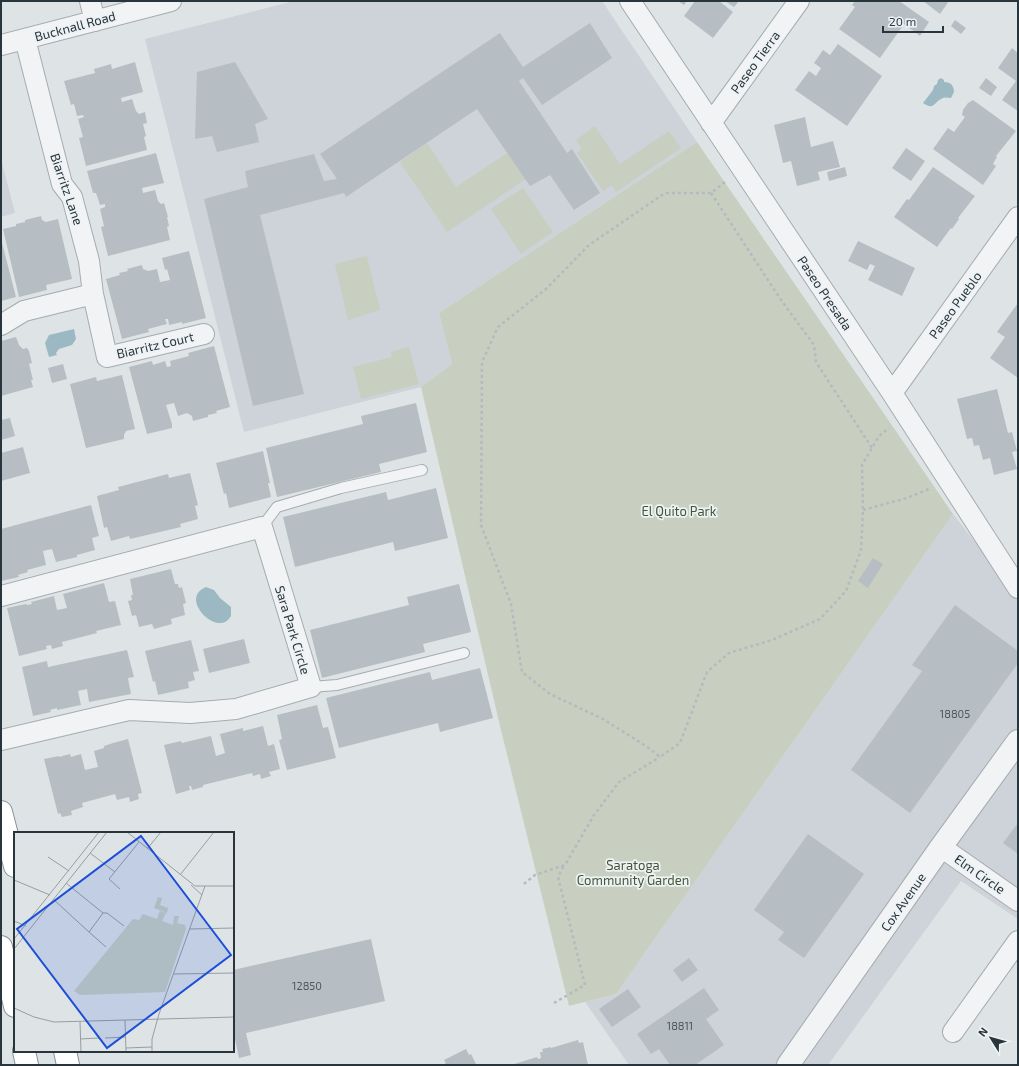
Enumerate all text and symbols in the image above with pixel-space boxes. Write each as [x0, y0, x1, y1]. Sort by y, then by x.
street label: Bucknall Road [33, 7, 117, 45]
scale bar [883, 8, 943, 34]
text: 20 m [889, 14, 916, 28]
street label: Paseo Tierra [727, 28, 783, 96]
street label: Biarritz Lane [47, 151, 87, 227]
street label: Paseo Presada [794, 253, 856, 333]
street label: Paseo Pueblo [925, 268, 985, 342]
street label: Biarritz Court [115, 328, 195, 362]
park label: El Quito Park [642, 503, 717, 519]
street label: Sara Park Circle [272, 584, 314, 676]
house number: 18805 [940, 707, 970, 720]
inset map [14, 832, 234, 1052]
street label: Elm Circle [952, 851, 1008, 897]
park label: Saratoga Community Garden [577, 857, 689, 888]
street label: Cox Avenue [877, 870, 929, 934]
house number: 12850 [292, 979, 322, 992]
north arrow [971, 1018, 1011, 1058]
house number: 18811 [667, 1019, 693, 1032]
text: N [975, 1025, 990, 1039]

